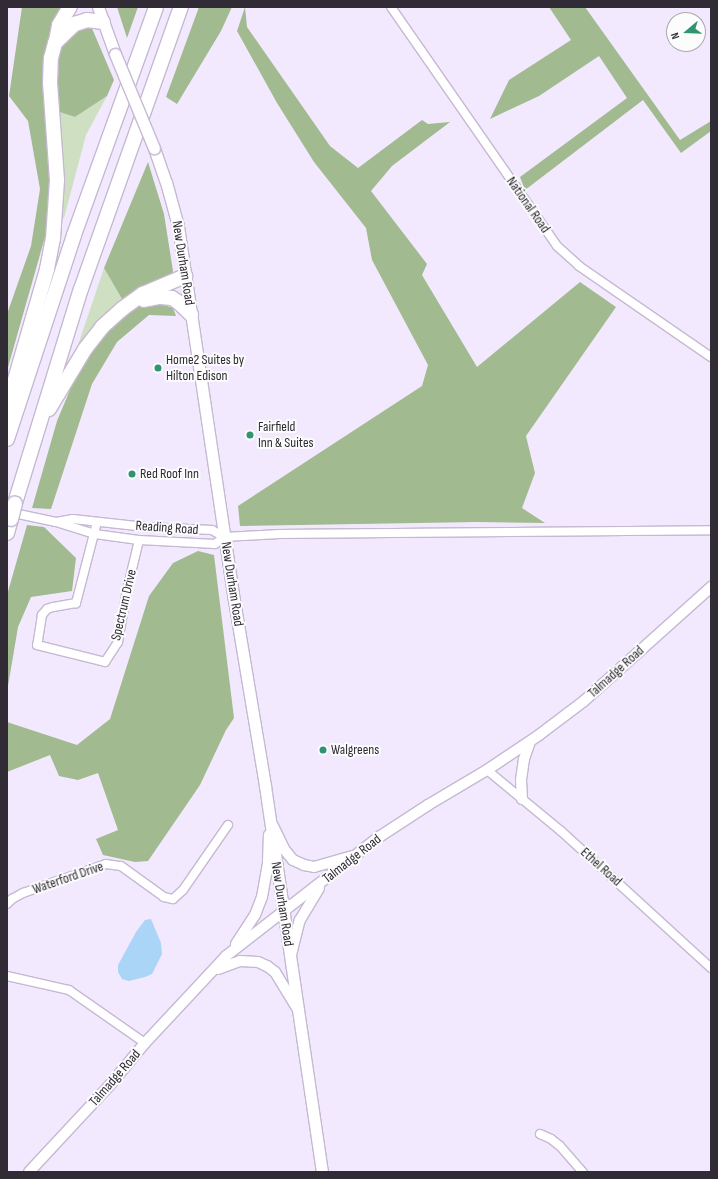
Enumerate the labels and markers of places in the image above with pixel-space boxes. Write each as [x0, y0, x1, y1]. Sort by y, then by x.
place label: Home2 Suites by Hilton Edison [166, 352, 244, 384]
marker: Home2 Suites by Hilton Edison [153, 363, 163, 373]
place label: Fairfield Inn & Suites [258, 419, 314, 452]
marker: Fairfield Inn & Suites [245, 430, 255, 440]
place label: Red Roof Inn [140, 466, 199, 482]
marker: Red Roof Inn [127, 469, 137, 479]
place label: Walgreens [331, 742, 379, 758]
marker: Walgreens [318, 745, 328, 755]

